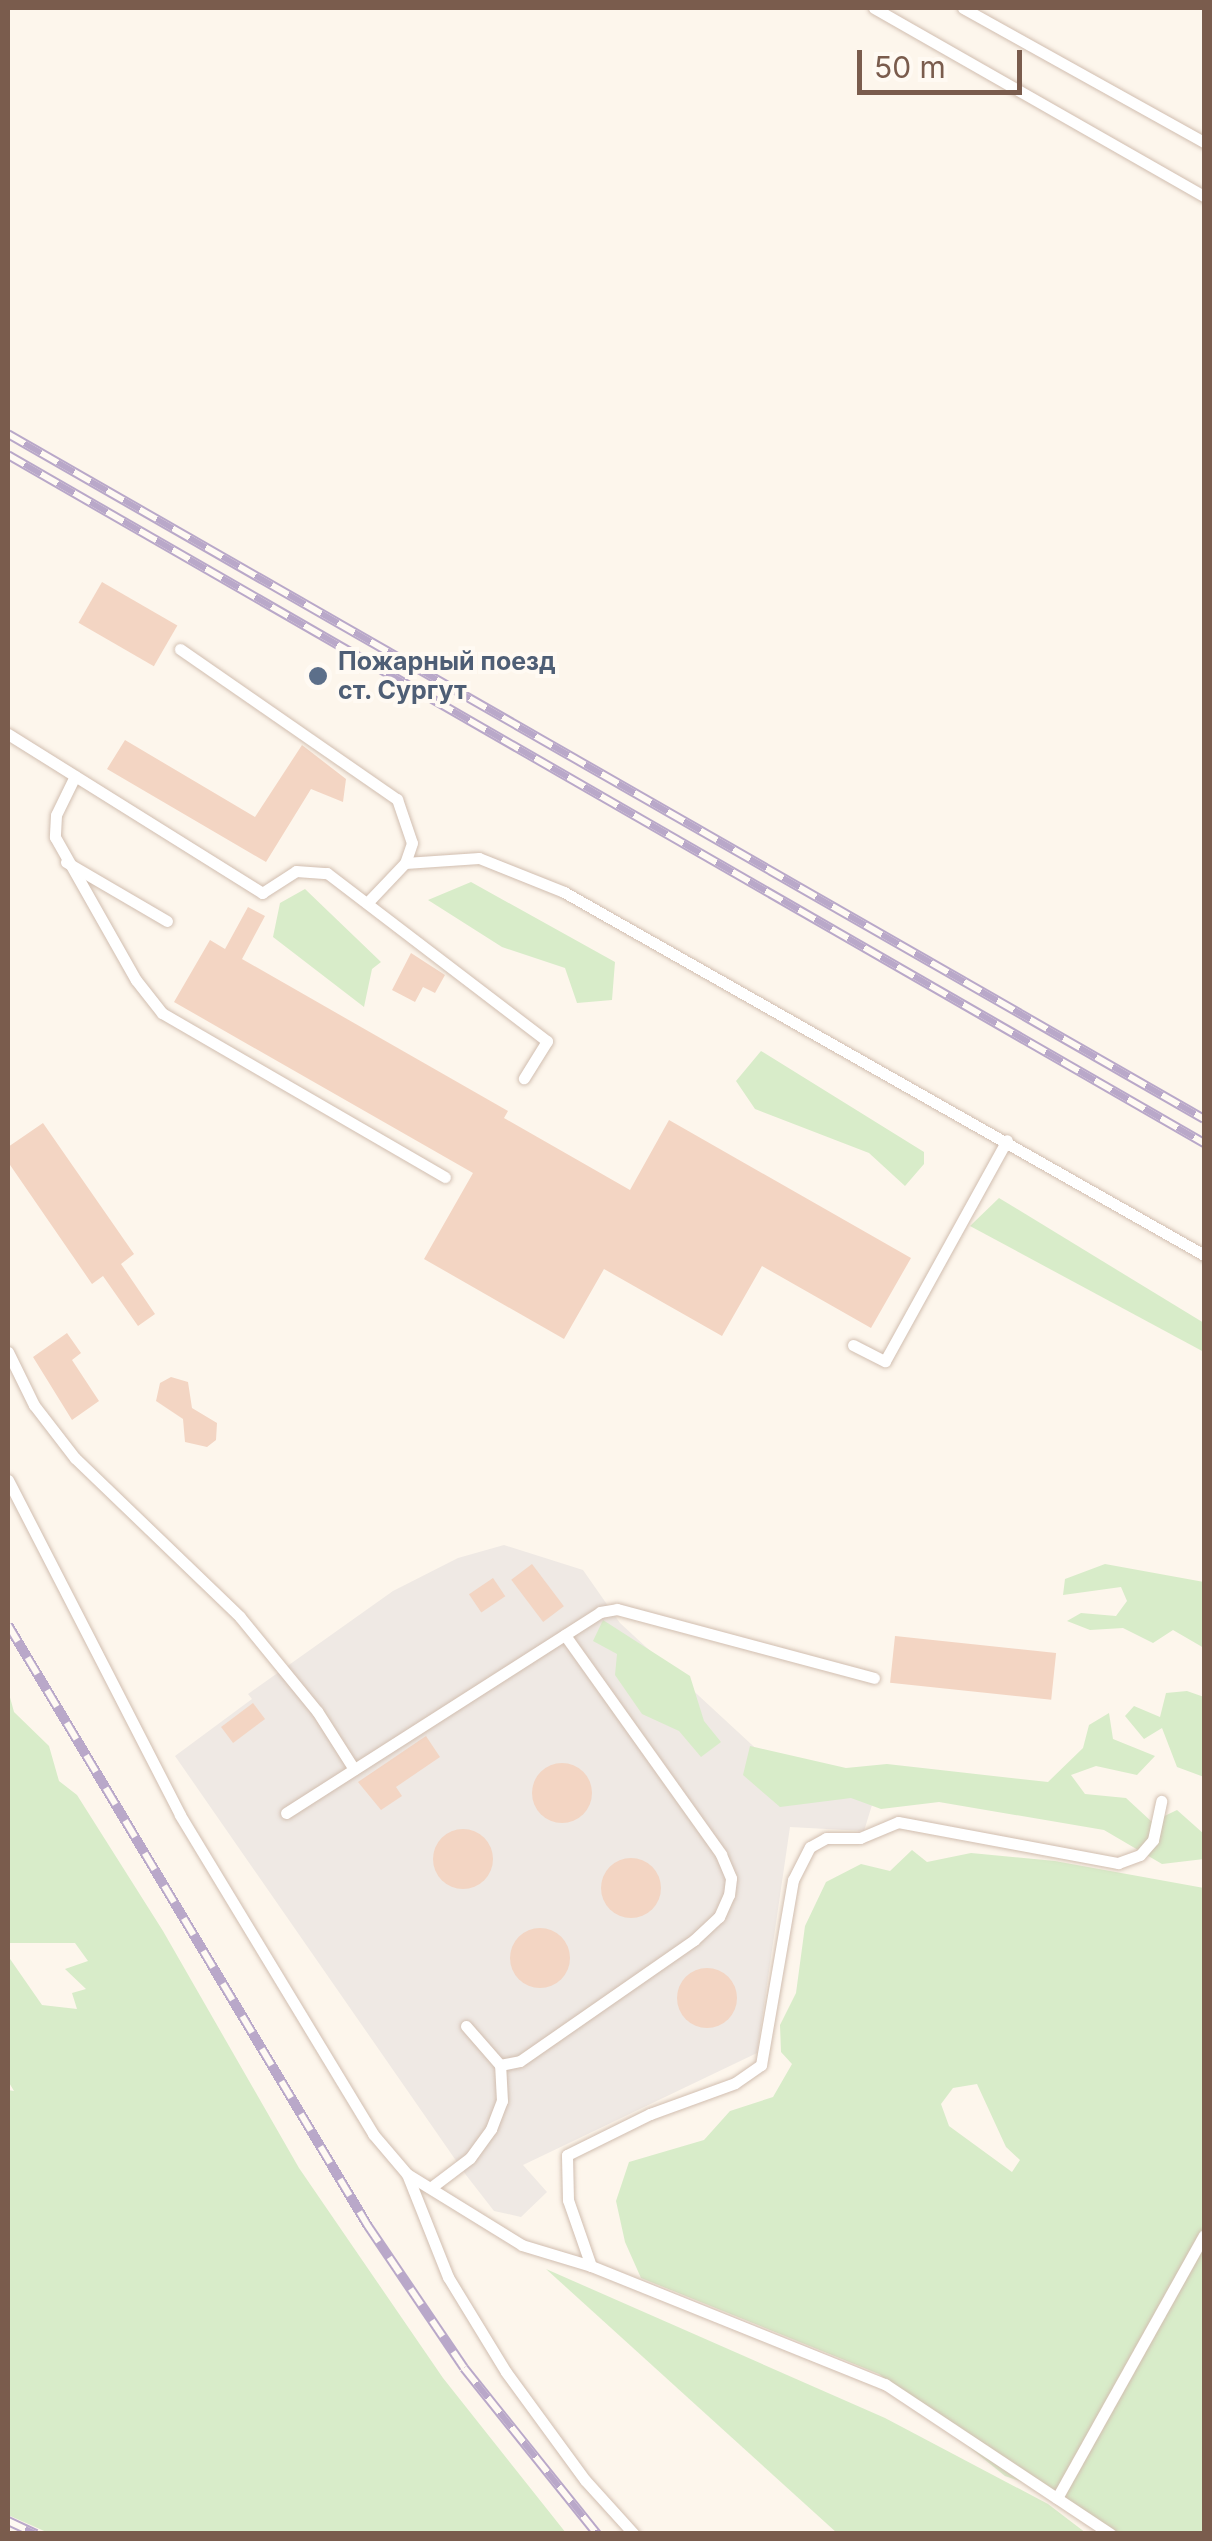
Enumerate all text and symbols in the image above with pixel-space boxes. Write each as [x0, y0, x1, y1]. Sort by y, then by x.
scale bar [862, 30, 1027, 92]
text: 50 m [874, 49, 946, 85]
place label: Пожарный поезд ст. Сургут [338, 647, 556, 706]
marker: Пожарный поезд ст. Сургут [307, 665, 329, 687]

